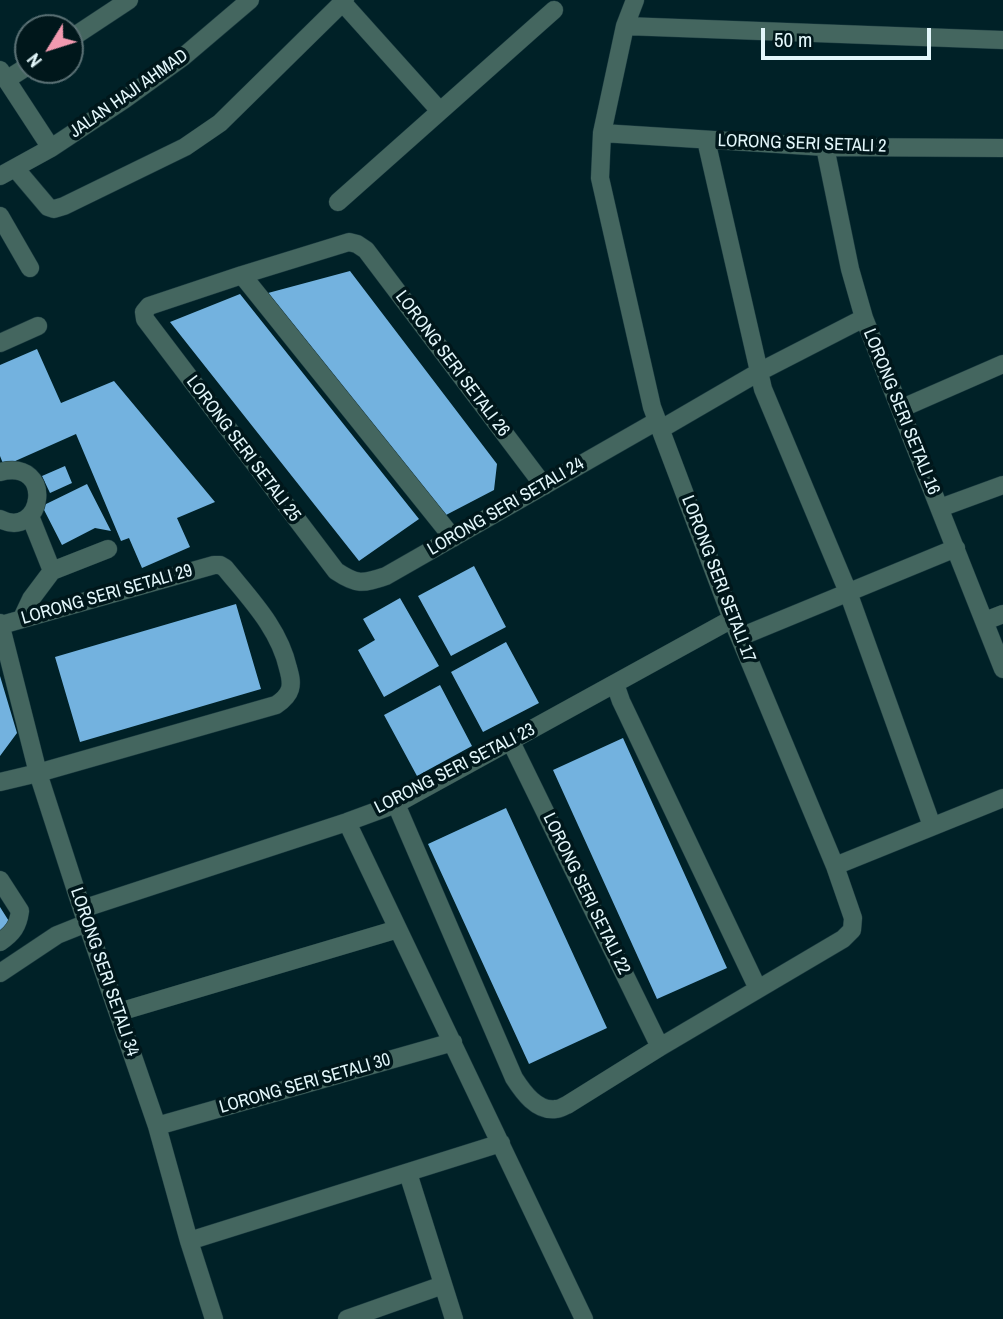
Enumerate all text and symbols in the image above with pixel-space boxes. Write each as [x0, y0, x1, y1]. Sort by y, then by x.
north arrow [14, 14, 84, 84]
scale bar [765, 14, 935, 58]
text: 50 m [774, 25, 812, 54]
street label: JALAN HAJI AHMAD [66, 45, 192, 143]
text: N [20, 48, 48, 73]
street label: LORONG SERI SETALI 2 [717, 130, 887, 158]
street label: LORONG SERI SETALI 26 [390, 287, 514, 441]
street label: LORONG SERI SETALI 16 [858, 326, 944, 498]
street label: LORONG SERI SETALI 25 [181, 372, 305, 526]
street label: LORONG SERI SETALI 24 [424, 453, 588, 561]
street label: LORONG SERI SETALI 17 [676, 493, 760, 665]
street label: LORONG SERI SETALI 29 [19, 560, 195, 630]
street label: LORONG SERI SETALI 23 [371, 719, 539, 819]
street label: LORONG SERI SETALI 22 [538, 810, 634, 978]
street label: LORONG SERI SETALI 34 [65, 885, 143, 1059]
street label: LORONG SERI SETALI 30 [217, 1049, 393, 1119]

